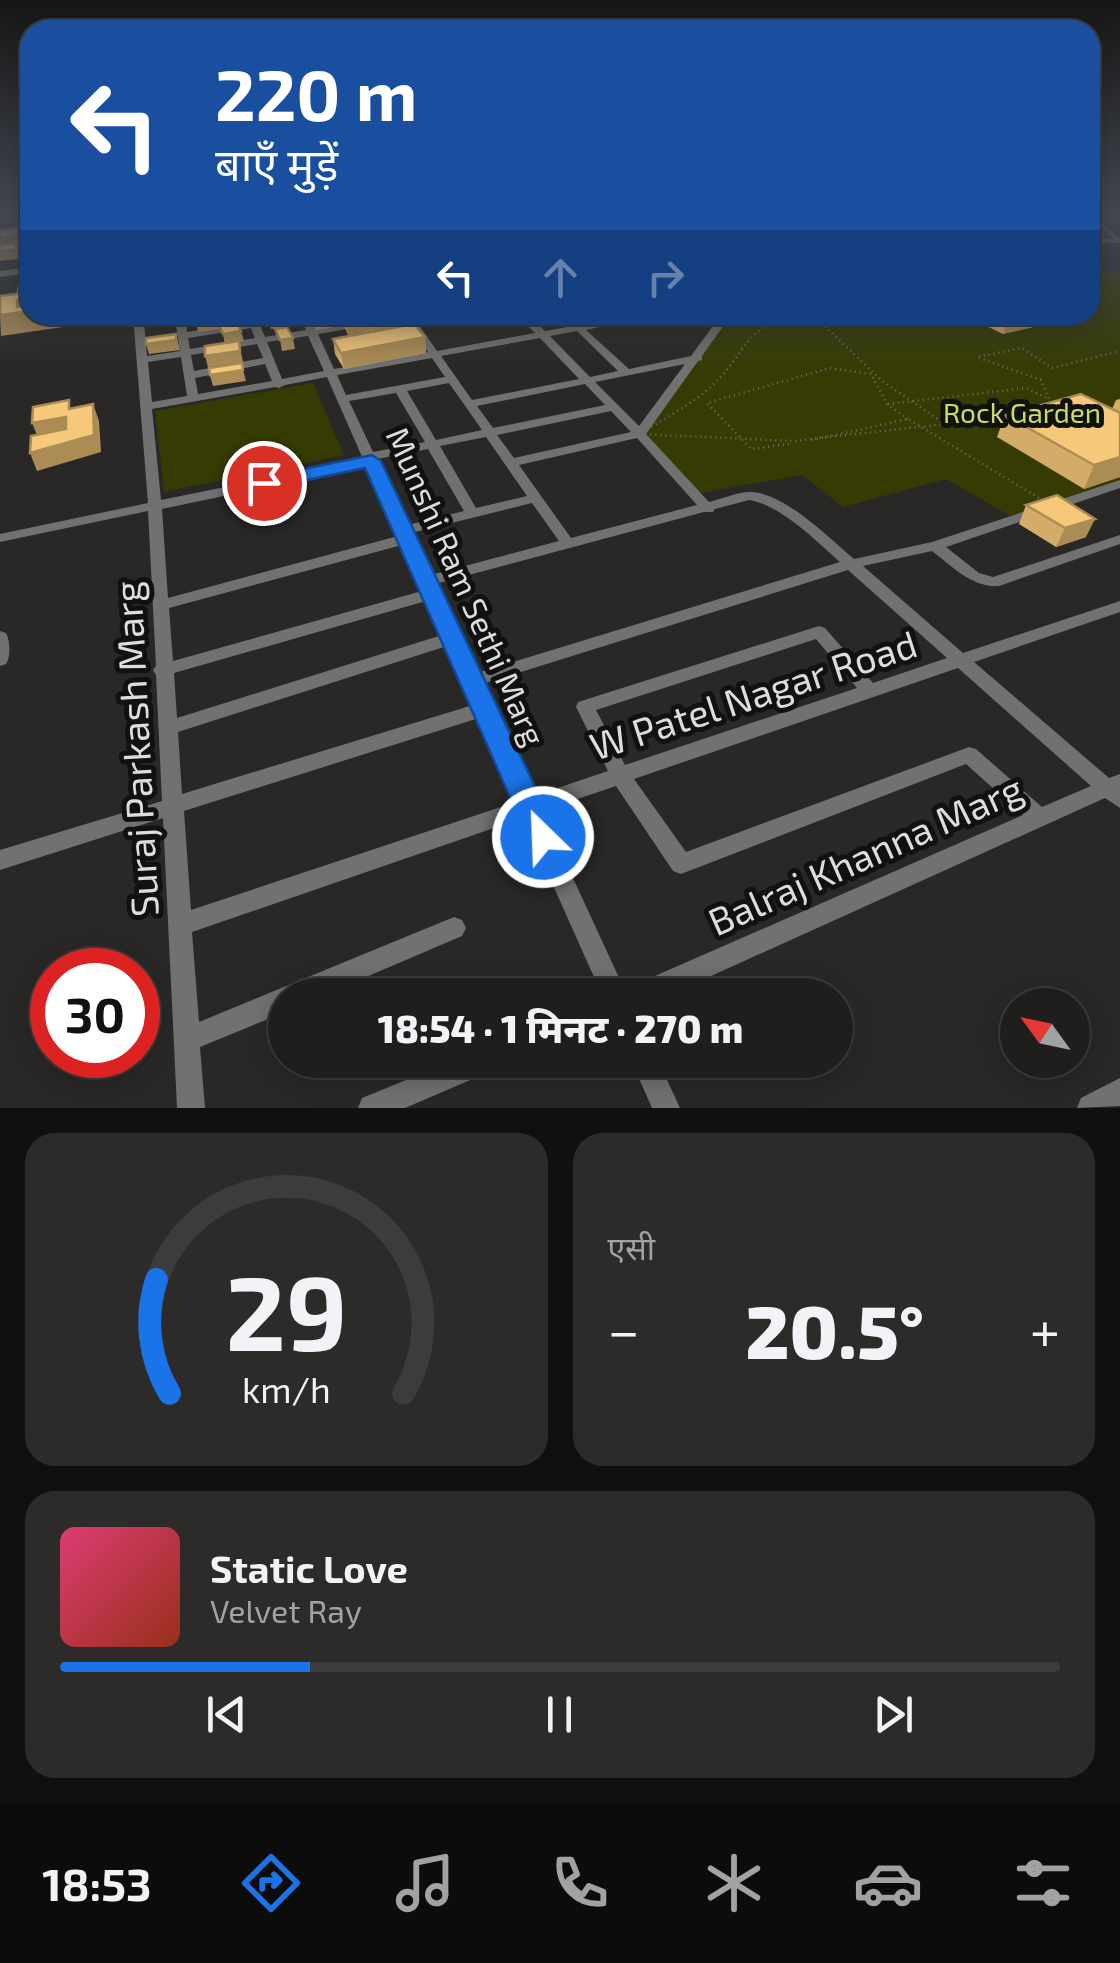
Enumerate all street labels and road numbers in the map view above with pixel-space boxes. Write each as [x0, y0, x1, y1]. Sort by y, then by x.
street label: Munshi Ram Sethi Marg [380, 421, 554, 751]
street label: Suraj Parkash Marg [103, 580, 167, 918]
street label: W Patel Nagar Road [584, 619, 922, 769]
street label: Balraj Khanna Marg [701, 764, 1029, 944]

